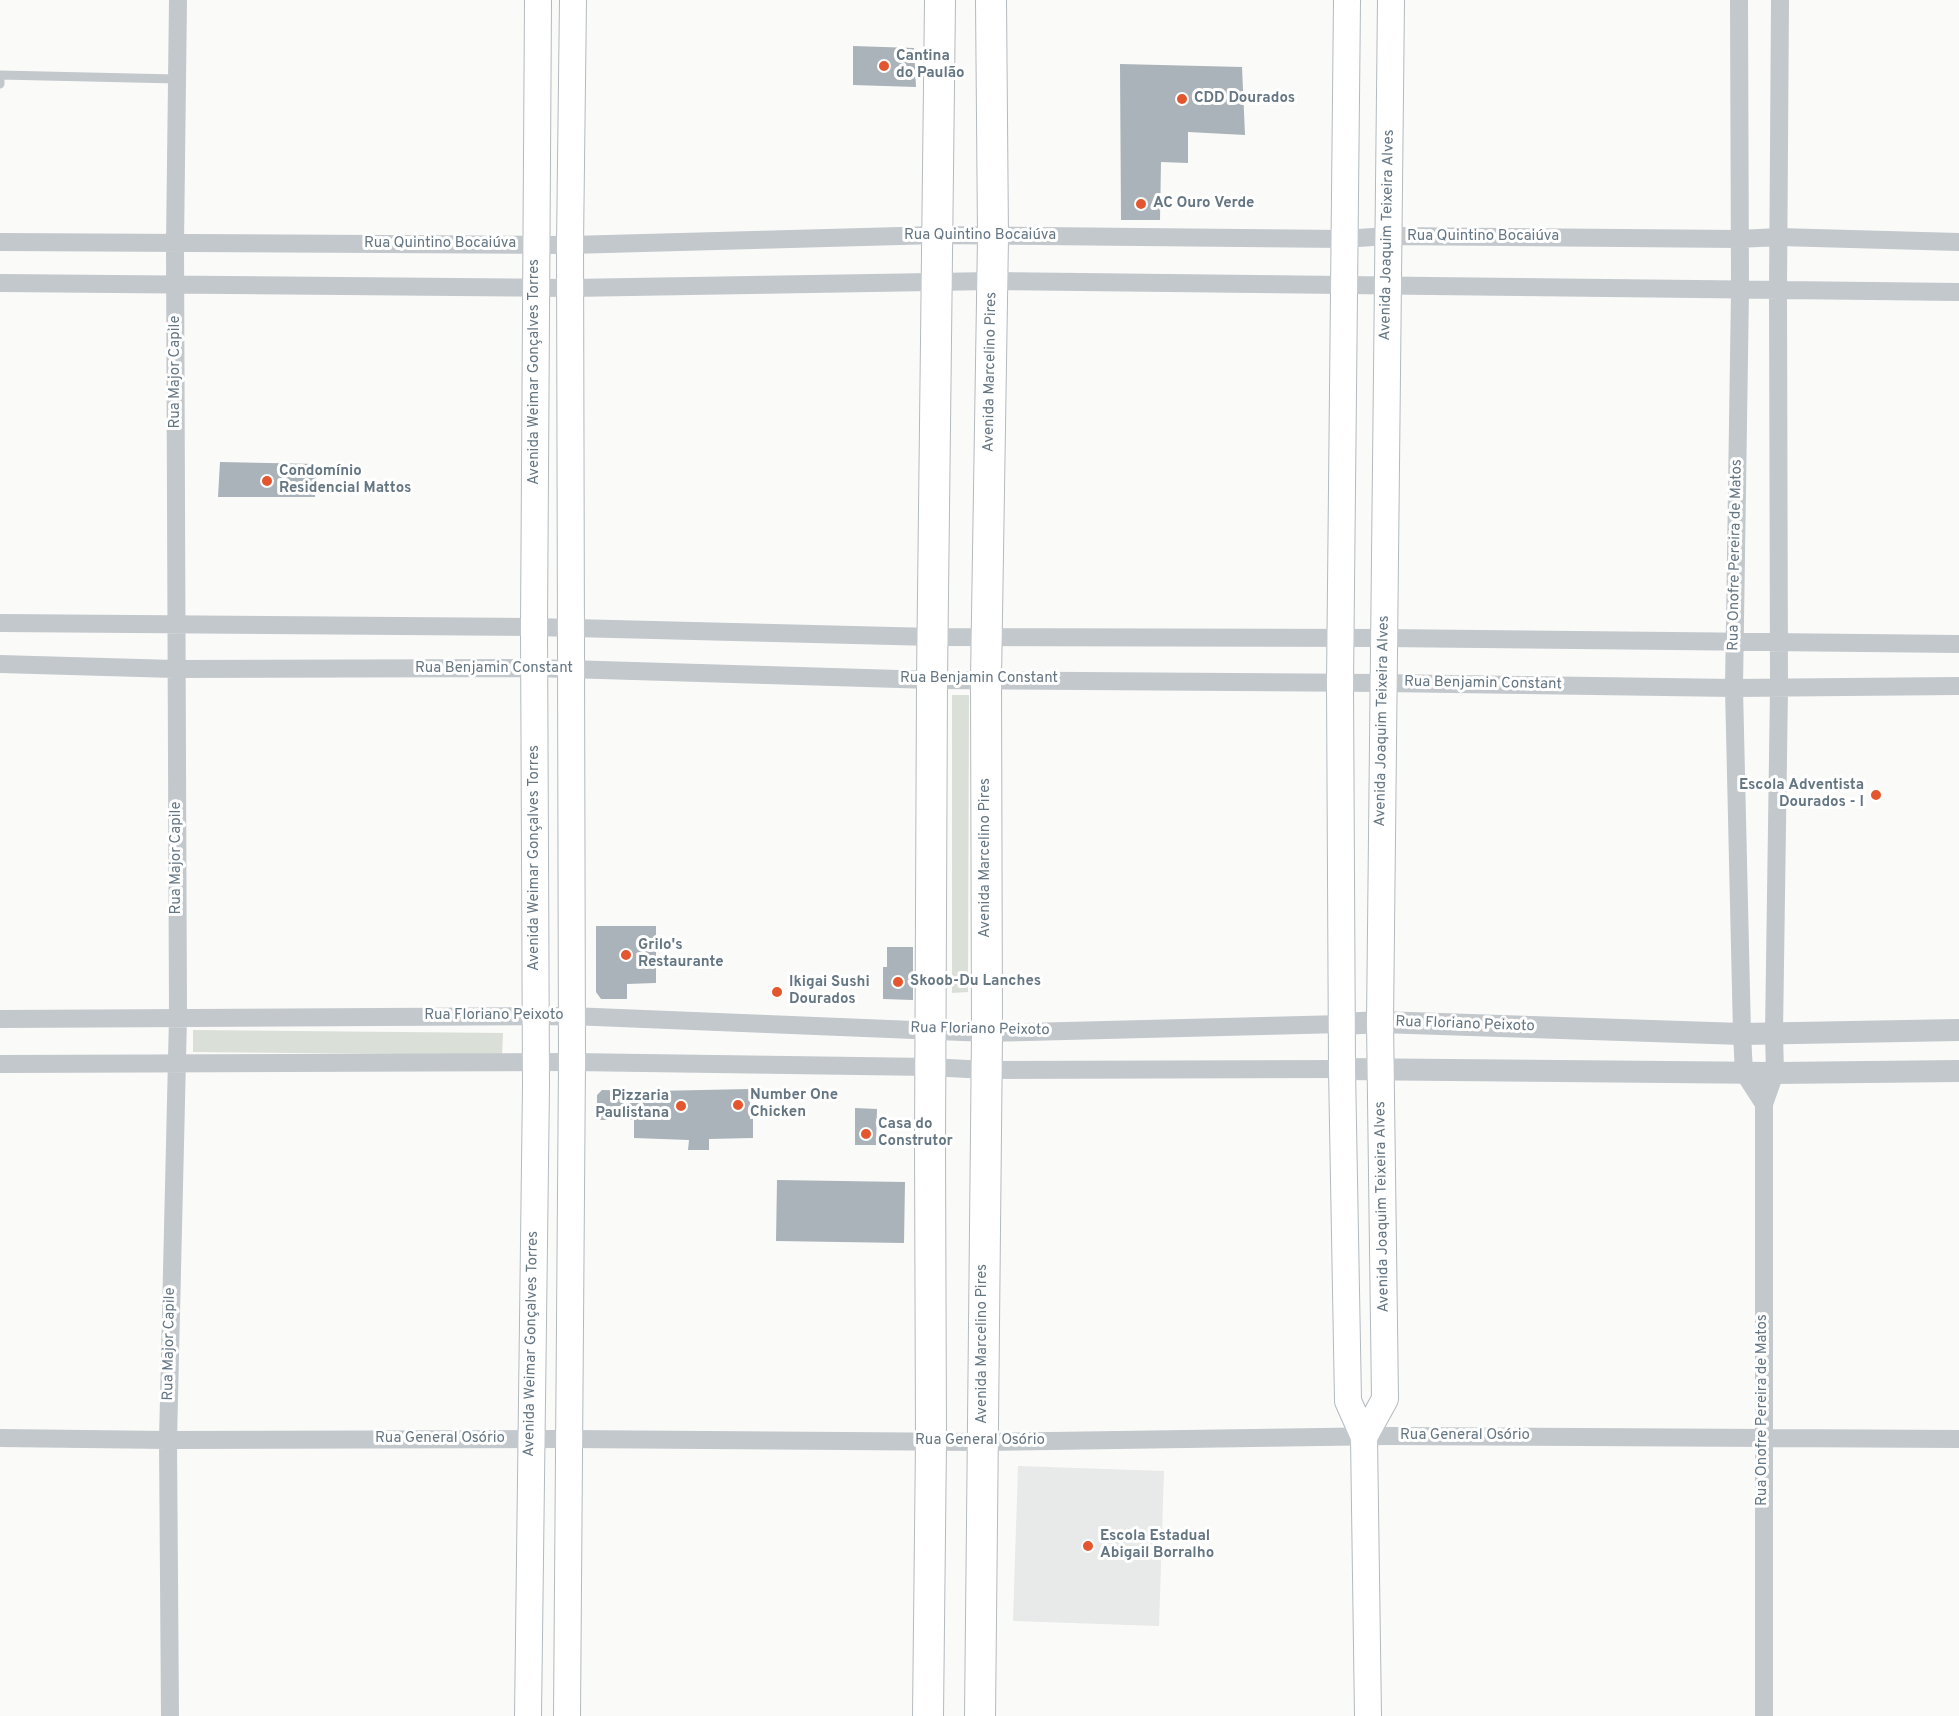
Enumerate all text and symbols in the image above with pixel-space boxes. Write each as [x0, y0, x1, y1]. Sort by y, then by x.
place label: Cantina do Paulão [896, 48, 965, 83]
marker: Cantina do Paulão [877, 59, 891, 73]
place label: CDD Dourados [1194, 90, 1295, 108]
marker: CDD Dourados [1175, 92, 1189, 106]
street label: Avenida Joaquim Teixeira Alves [1377, 129, 1399, 341]
place label: AC Ouro Verde [1153, 195, 1254, 213]
marker: AC Ouro Verde [1134, 197, 1148, 211]
street label: Rua Quintino Bocaiúva [904, 227, 1056, 245]
street label: Rua Quintino Bocaiúva [1407, 228, 1559, 246]
street label: Rua Quintino Bocaiúva [364, 235, 516, 253]
street label: Avenida Weimar Gonçalves Torres [526, 259, 544, 485]
street label: Avenida Marcelino Pires [981, 292, 1001, 452]
street label: Rua Major Capile [167, 315, 185, 429]
street label: Rua Onofre Pereira de Matos [1725, 459, 1747, 651]
place label: Condomínio Residencial Mattos [279, 463, 411, 498]
marker: Condomínio Residencial Mattos [260, 474, 274, 488]
street label: Avenida Joaquim Teixeira Alves [1372, 615, 1394, 827]
street label: Rua Benjamin Constant [415, 660, 573, 678]
street label: Rua Benjamin Constant [900, 670, 1058, 688]
street label: Rua Benjamin Constant [1404, 674, 1562, 694]
street label: Avenida Weimar Gonçalves Torres [526, 745, 544, 971]
place label: Escola Adventista Dourados - I [1739, 777, 1864, 812]
street label: Avenida Marcelino Pires [977, 778, 995, 938]
marker: Escola Adventista Dourados - I [1869, 788, 1883, 802]
street label: Rua Major Capile [168, 801, 186, 915]
place label: Grilo's Restaurante [638, 937, 724, 972]
marker: Grilo's Restaurante [619, 948, 633, 962]
place label: Skoob-Du Lanches [910, 973, 1041, 991]
place label: Ikigai Sushi Dourados [789, 974, 870, 1009]
marker: Skoob-Du Lanches [891, 975, 905, 989]
marker: Ikigai Sushi Dourados [770, 985, 784, 999]
street label: Rua Floriano Peixoto [424, 1007, 564, 1025]
street label: Rua Floriano Peixoto [1395, 1014, 1535, 1036]
street label: Rua Floriano Peixoto [910, 1020, 1050, 1040]
place label: Number One Chicken [750, 1087, 838, 1122]
place label: Pizzaria Paulistana [595, 1088, 669, 1123]
marker: Number One Chicken [731, 1098, 745, 1112]
marker: Pizzaria Paulistana [674, 1099, 688, 1113]
street label: Avenida Joaquim Teixeira Alves [1372, 1101, 1394, 1313]
place label: Casa do Construtor [878, 1116, 953, 1151]
marker: Casa do Construtor [859, 1127, 873, 1141]
street label: Avenida Weimar Gonçalves Torres [521, 1231, 543, 1457]
street label: Avenida Marcelino Pires [974, 1264, 992, 1424]
street label: Rua Major Capile [160, 1287, 180, 1401]
street label: Rua Onofre Pereira de Matos [1754, 1314, 1772, 1506]
street label: Rua General Osório [1400, 1427, 1530, 1445]
street label: Rua General Osório [375, 1430, 505, 1448]
street label: Rua General Osório [915, 1432, 1045, 1450]
place label: Escola Estadual Abigail Borralho [1100, 1528, 1214, 1563]
marker: Escola Estadual Abigail Borralho [1081, 1539, 1095, 1553]

